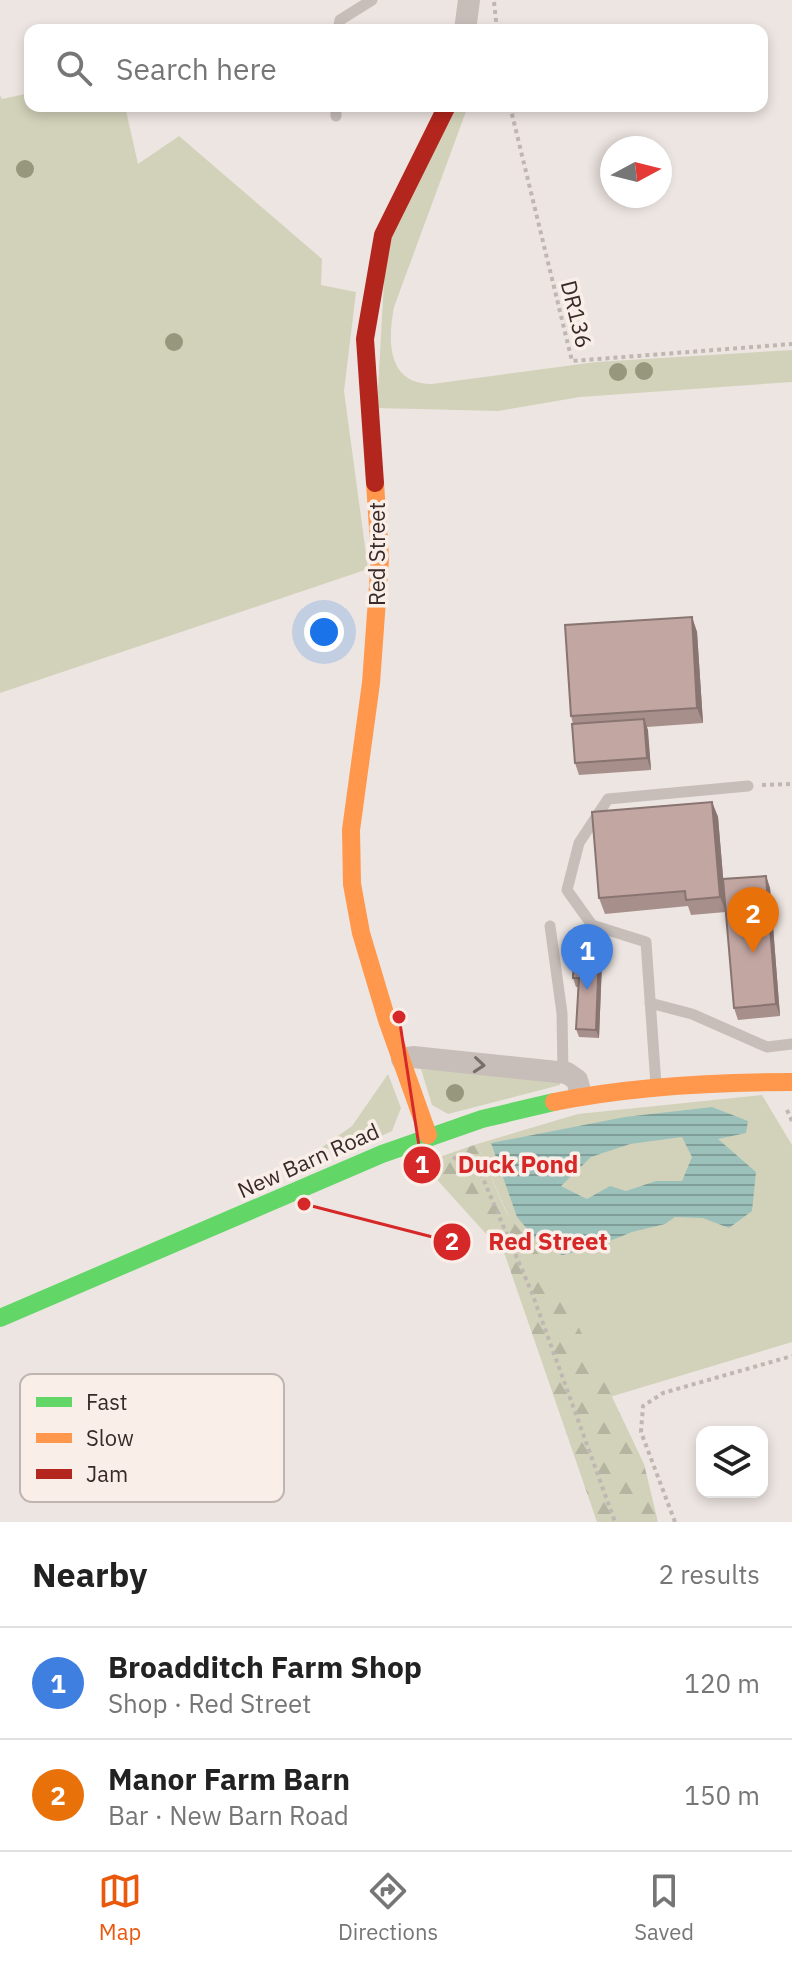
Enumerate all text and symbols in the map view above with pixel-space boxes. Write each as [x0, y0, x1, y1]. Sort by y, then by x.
search box [24, 24, 768, 112]
icon: search [52, 46, 96, 90]
text: Search here [116, 49, 277, 88]
north arrow [600, 136, 672, 208]
street label: DR136 [555, 277, 599, 351]
street label: Red Street [362, 502, 391, 606]
your location [304, 612, 344, 652]
pin: 2 [727, 887, 779, 953]
pin: 1 [561, 924, 613, 990]
one-way arrow [473, 1056, 486, 1073]
street label: New Barn Road [233, 1116, 383, 1204]
callout: Duck Pond [402, 1141, 595, 1189]
text: 1 [415, 1148, 429, 1180]
text: Duck Pond [458, 1148, 578, 1180]
callout: Red Street [432, 1218, 624, 1266]
text: 2 [445, 1225, 459, 1257]
text: Red Street [488, 1225, 608, 1257]
legend [20, 1374, 284, 1502]
text: Fast [86, 1387, 127, 1416]
text: Slow [86, 1423, 134, 1452]
map controls [696, 1426, 768, 1498]
button: layers [696, 1426, 768, 1498]
text: Jam [86, 1459, 128, 1488]
text: Nearby [32, 1552, 147, 1596]
text: 2 results [658, 1557, 760, 1591]
text: Broadditch Farm Shop [108, 1647, 422, 1686]
text: 1 [50, 1666, 66, 1700]
text: 120 m [684, 1666, 760, 1700]
text: Shop · Red Street [108, 1686, 311, 1720]
text: Manor Farm Barn [108, 1759, 350, 1798]
text: 2 [50, 1778, 66, 1812]
text: 150 m [684, 1778, 760, 1812]
text: Bar · New Barn Road [108, 1798, 349, 1832]
tab: Map [98, 1869, 142, 1946]
tab: Directions [338, 1869, 438, 1946]
tab: Saved [634, 1869, 694, 1946]

